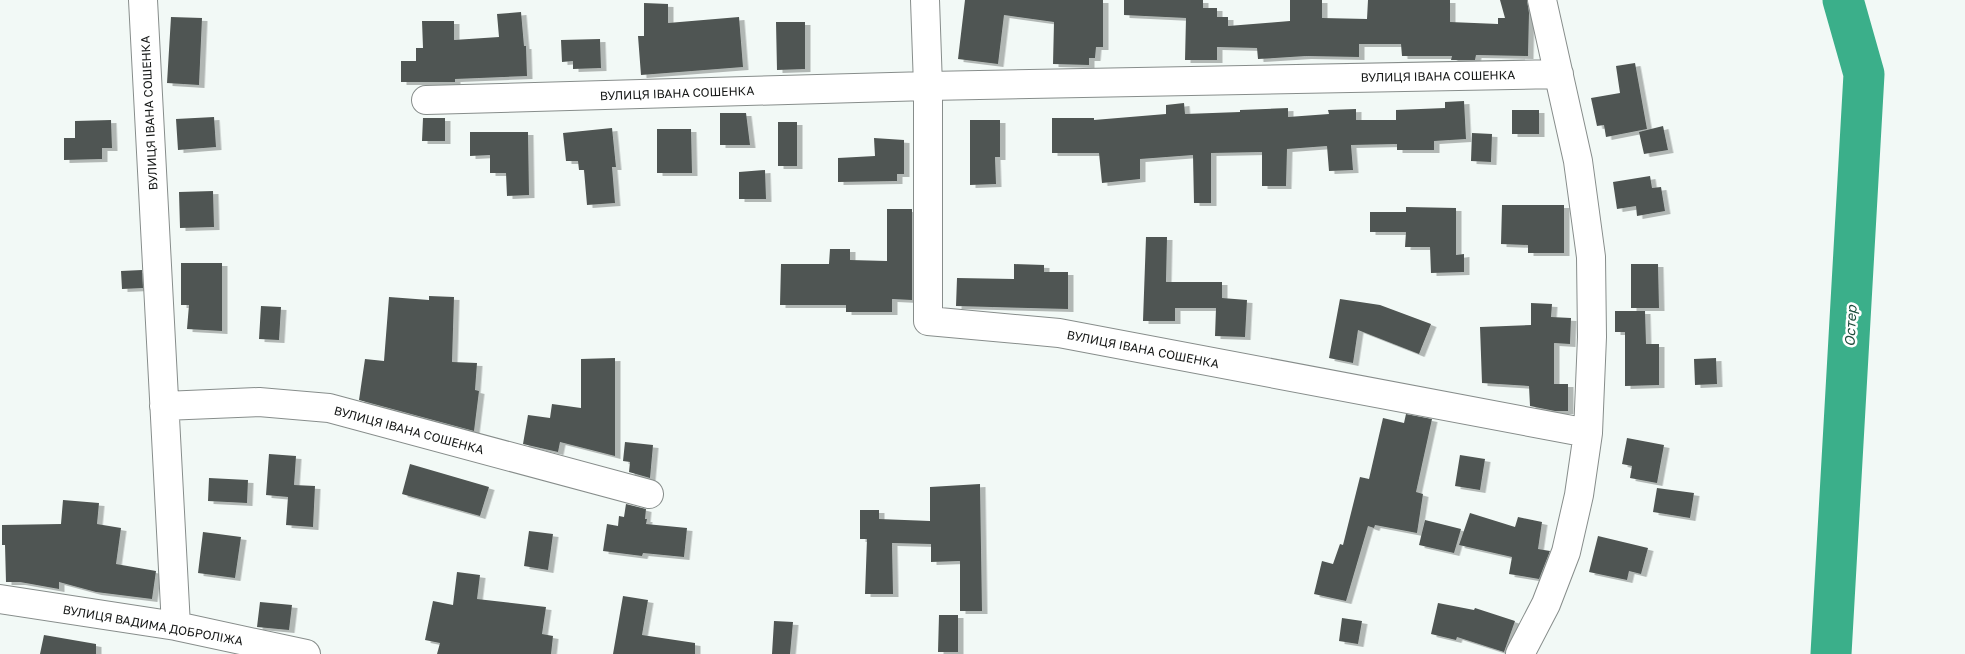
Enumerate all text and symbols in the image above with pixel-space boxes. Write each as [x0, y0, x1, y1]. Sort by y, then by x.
street label: ВУЛИЦЯ ІВАНА СОШЕНКА [137, 35, 161, 191]
street label: ВУЛИЦЯ ІВАНА СОШЕНКА [1361, 67, 1515, 85]
street label: ВУЛИЦЯ ІВАНА СОШЕНКА [599, 83, 755, 103]
water label: Остер [1840, 303, 1860, 347]
street label: ВУЛИЦЯ ІВАНА СОШЕНКА [1066, 327, 1220, 371]
street label: ВУЛИЦЯ ІВАНА СОШЕНКА [332, 403, 486, 457]
street label: ВУЛИЦЯ ВАДИМА ДОБРОЛІЖА [62, 602, 244, 648]

